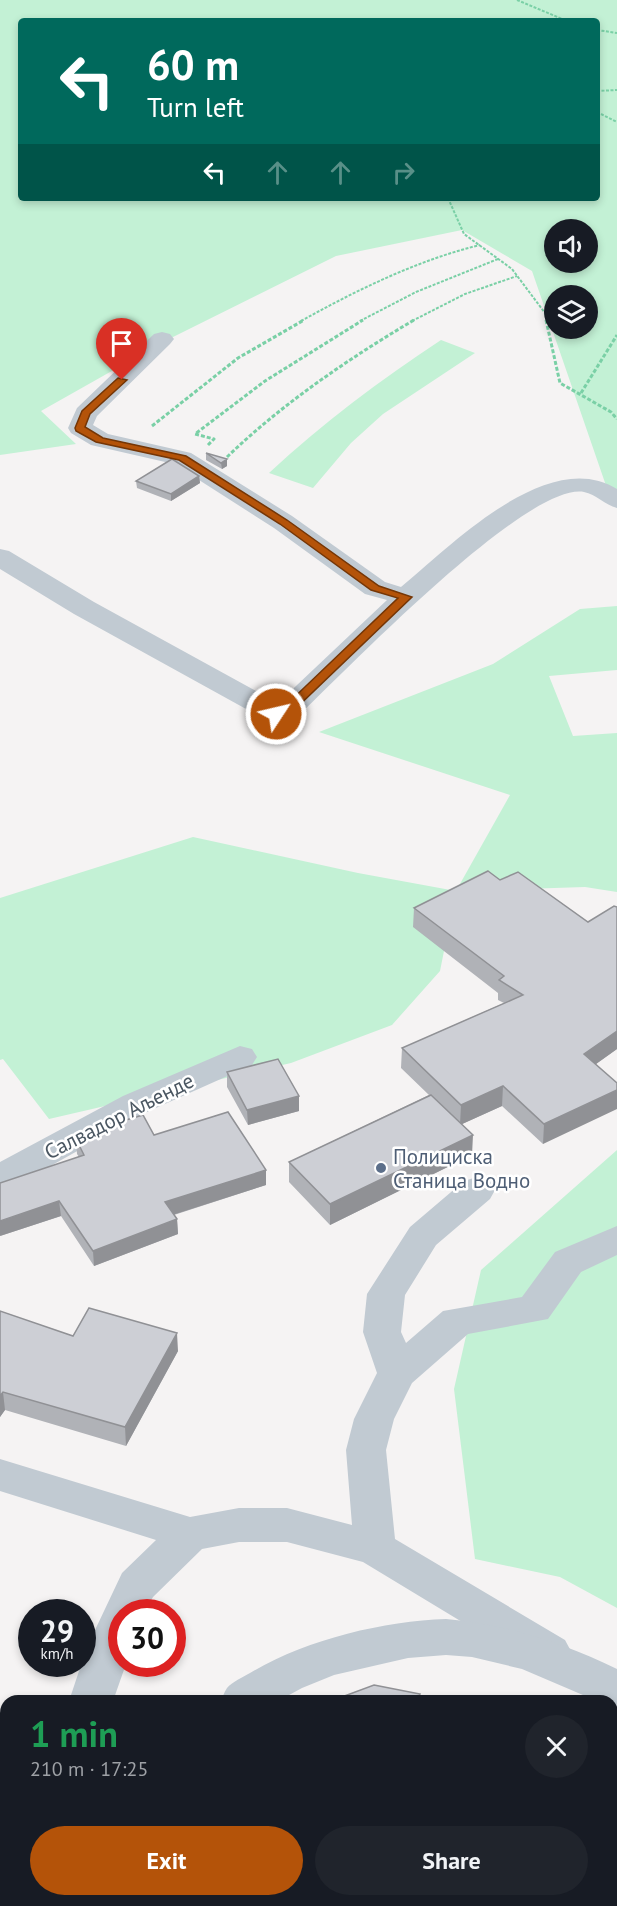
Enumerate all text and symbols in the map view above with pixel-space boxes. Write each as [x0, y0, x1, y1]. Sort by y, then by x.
text: 60 m [147, 37, 239, 92]
icon: left [48, 42, 126, 120]
text: Turn left [147, 90, 244, 124]
icon: left [198, 156, 231, 189]
icon: ahead [261, 156, 294, 189]
icon: ahead [324, 156, 357, 189]
icon: right [387, 156, 420, 189]
map controls [544, 219, 598, 339]
button: sound [544, 219, 598, 273]
button: layers [544, 285, 598, 339]
pin [96, 318, 147, 380]
icon: arrive [105, 327, 138, 360]
position arrow [244, 682, 308, 746]
street label: Салвадор Аљенде [40, 1067, 198, 1165]
place label: Полициска Станица Водно [393, 1143, 530, 1194]
marker: Полициска Станица Водно [374, 1161, 388, 1175]
speed limit sign: 30 [108, 1599, 186, 1677]
text: 29 [40, 1611, 74, 1650]
text: km/h [41, 1644, 73, 1663]
text: 1 min [30, 1710, 118, 1757]
button: close [525, 1715, 588, 1778]
text: 210 m · 17:25 [30, 1756, 148, 1782]
button: Exit [30, 1826, 303, 1895]
button: Share [315, 1826, 588, 1895]

